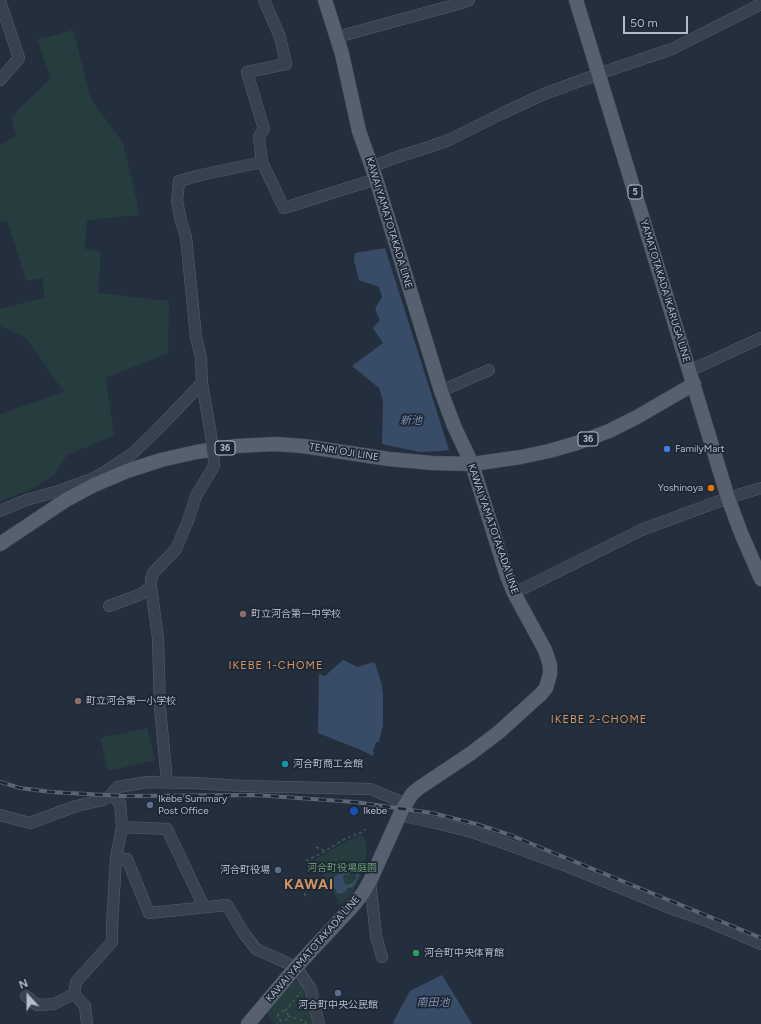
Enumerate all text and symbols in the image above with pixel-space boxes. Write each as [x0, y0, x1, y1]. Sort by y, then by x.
scale bar [625, 8, 690, 34]
text: 50 m [630, 16, 658, 30]
street label: KAWAI YAMATOTAKADA LINE [363, 156, 415, 290]
road number: 5 [628, 185, 642, 199]
street label: YAMATOTAKADA IKARUGA LINE [637, 218, 693, 364]
water label: 新池 [400, 414, 422, 428]
road number: 36 [578, 432, 598, 446]
road number: 36 [215, 441, 235, 455]
street label: TENRI OJI LINE [308, 441, 380, 463]
place label: FamilyMart [675, 443, 724, 455]
marker: FamilyMart [662, 444, 672, 454]
street label: KAWAI YAMATOTAKADA LINE [465, 462, 521, 596]
place label: Yoshinoya [658, 482, 703, 494]
marker: Yoshinoya [706, 483, 716, 493]
place label: 町立河合第一中学校 [251, 608, 341, 620]
marker: 町立河合第一中学校 [238, 609, 248, 619]
district label: IKEBE 1-CHOME [229, 659, 323, 673]
place label: 町立河合第一小学校 [86, 695, 176, 707]
marker: 町立河合第一小学校 [73, 696, 83, 706]
district label: IKEBE 2-CHOME [551, 713, 647, 727]
place label: 河合町商工会館 [293, 758, 363, 770]
marker: 河合町商工会館 [280, 759, 290, 769]
place label: Ikebe Summary Post Office [158, 793, 227, 816]
marker: Ikebe Summary Post Office [145, 800, 155, 810]
marker: Ikebe [348, 805, 360, 817]
place label: Ikebe [363, 805, 387, 817]
park label: 河合町役場庭園 [307, 862, 377, 874]
place label: 河合町役場 [220, 864, 270, 876]
marker: 河合町役場 [273, 865, 283, 875]
district label: KAWAI [284, 877, 334, 893]
street label: KAWAI YAMATOTAKADA LINE [264, 893, 362, 1005]
place label: 河合町中央体育館 [424, 947, 504, 959]
marker: 河合町中央体育館 [411, 948, 421, 958]
north arrow [8, 976, 48, 1016]
text: N [17, 977, 30, 992]
marker: 河合町中央公民館 [333, 988, 343, 998]
water label: 南田池 [417, 996, 449, 1010]
place label: 河合町中央公民館 [298, 999, 378, 1011]

